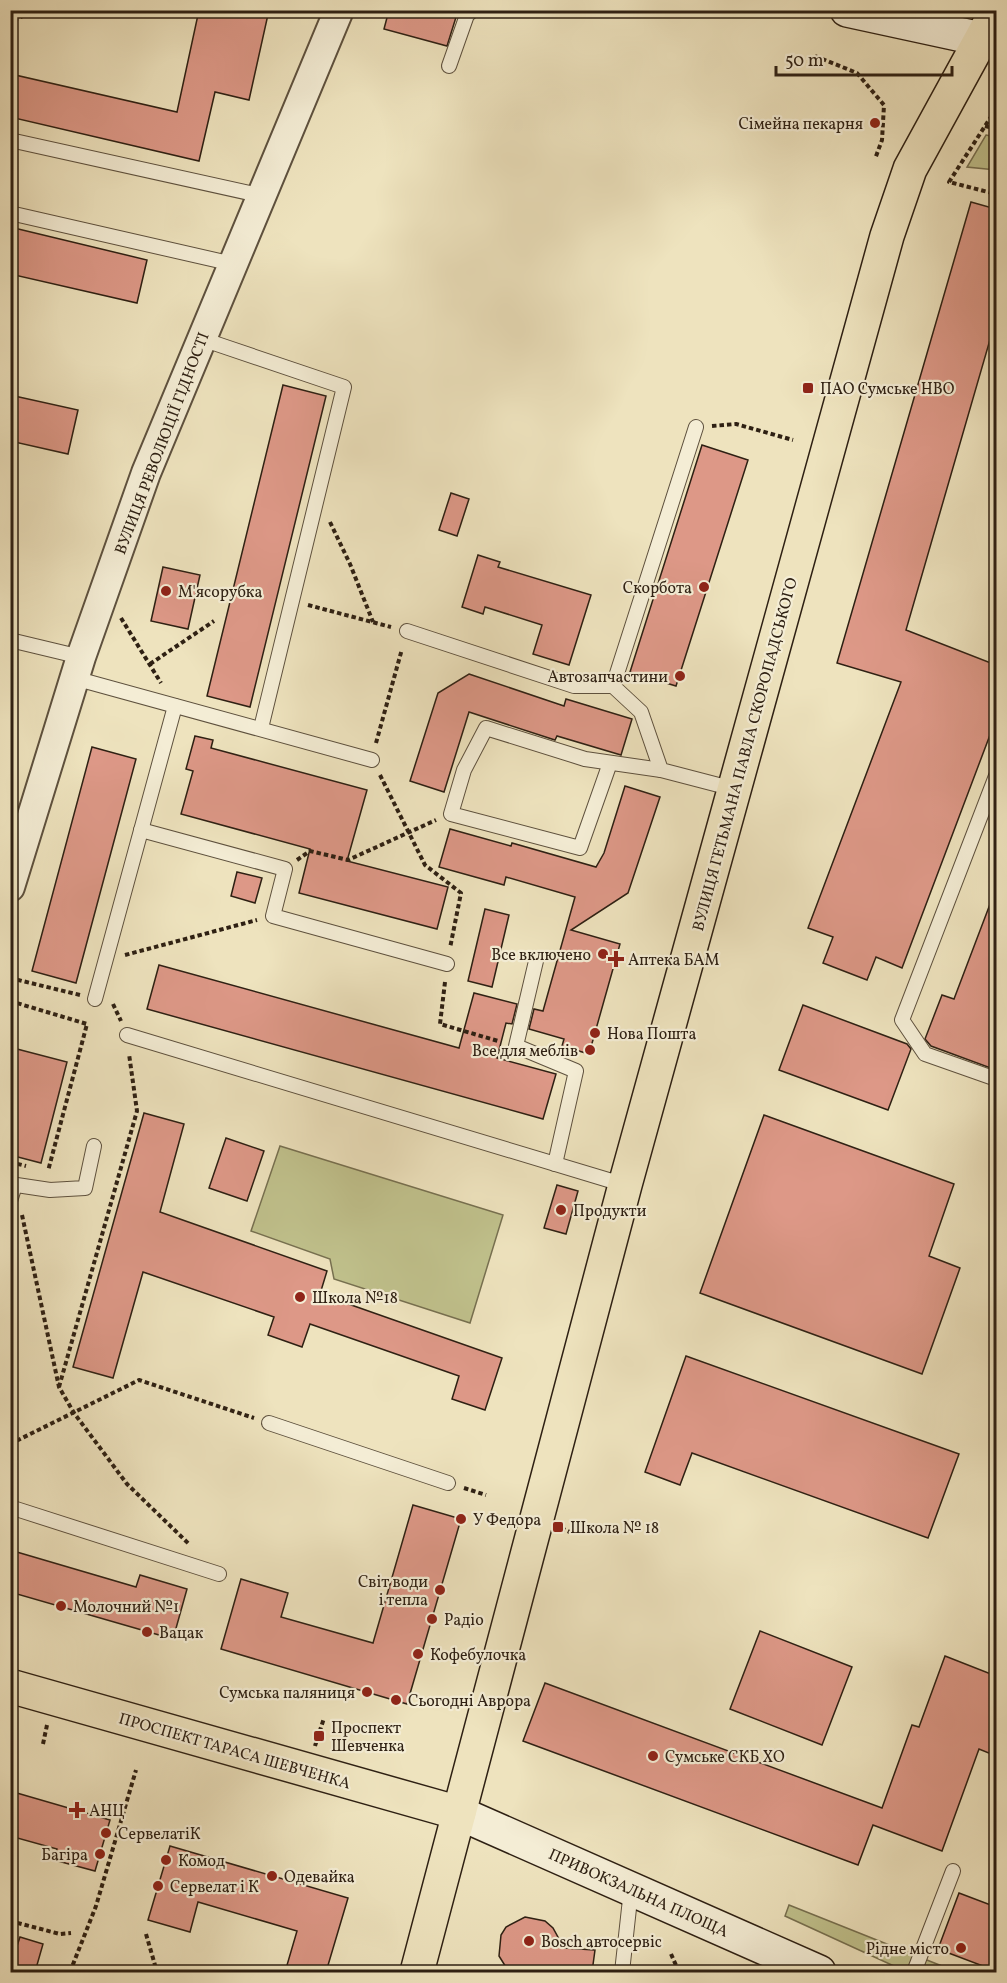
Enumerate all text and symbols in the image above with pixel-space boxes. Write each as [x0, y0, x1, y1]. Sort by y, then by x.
scale bar [776, 39, 952, 77]
text: 50 m [785, 49, 824, 74]
place label: Сімейна пекарня [738, 114, 863, 136]
marker: Сімейна пекарня [868, 116, 882, 130]
street label: ВУЛИЦЯ РЕВОЛЮЦІЇ ГІДНОСТІ [110, 329, 216, 558]
place label: ПАО Сумське НВО [820, 379, 955, 401]
marker: ПАО Сумське НВО [801, 381, 815, 395]
street label: ВУЛИЦЯ ГЕТЬМАНА ПАВЛА СКОРОПАДСЬКОГО [688, 575, 804, 934]
place label: Скорбота [623, 578, 692, 600]
marker: Скорбота [697, 580, 711, 594]
place label: М'ясорубка [178, 582, 262, 604]
marker: М'ясорубка [159, 584, 173, 598]
place label: Автозапчастини [547, 667, 668, 689]
marker: Автозапчастини [673, 669, 687, 683]
place label: Все включено [491, 945, 591, 967]
marker: Все включено [596, 947, 610, 961]
place label: Аптека БАМ [628, 950, 719, 972]
marker: Аптека БАМ [609, 952, 623, 966]
place label: Нова Пошта [607, 1024, 696, 1046]
marker: Нова Пошта [588, 1026, 602, 1040]
place label: Все для меблів [472, 1041, 578, 1063]
marker: Все для меблів [583, 1043, 597, 1057]
place label: Продукти [573, 1201, 647, 1223]
marker: Продукти [554, 1203, 568, 1217]
place label: Школа №18 [312, 1288, 398, 1310]
marker: Школа №18 [293, 1290, 307, 1304]
place label: У Федора [473, 1510, 541, 1532]
marker: У Федора [454, 1512, 468, 1526]
place label: Школа № 18 [570, 1518, 659, 1540]
marker: Школа № 18 [551, 1520, 565, 1534]
place label: Світ води і тепла [358, 1572, 428, 1612]
marker: Світ води і тепла [433, 1583, 447, 1597]
place label: Молочний №1 [73, 1597, 179, 1619]
marker: Молочний №1 [54, 1599, 68, 1613]
place label: Радіо [444, 1610, 484, 1632]
marker: Радіо [425, 1612, 439, 1626]
place label: Вацак [159, 1623, 204, 1645]
marker: Вацак [140, 1625, 154, 1639]
place label: Кофебулочка [430, 1645, 526, 1667]
marker: Кофебулочка [411, 1647, 425, 1661]
place label: Сумська паляниця [219, 1683, 355, 1705]
marker: Сумська паляниця [360, 1685, 374, 1699]
place label: Сьогодні Аврора [408, 1691, 531, 1713]
marker: Сьогодні Аврора [389, 1693, 403, 1707]
street label: ПРОСПЕКТ ТАРАСА ШЕВЧЕНКА [116, 1708, 353, 1796]
place label: Проспект Шевченка [331, 1718, 405, 1758]
marker: Проспект Шевченка [312, 1729, 326, 1743]
place label: Сумське СКБ ХО [665, 1747, 785, 1769]
marker: Сумське СКБ ХО [646, 1749, 660, 1763]
place label: АНЦ [89, 1801, 125, 1823]
marker: АНЦ [70, 1803, 84, 1817]
place label: СервелатіК [118, 1824, 201, 1846]
marker: СервелатіК [99, 1826, 113, 1840]
street label: ПРИВОКЗАЛЬНА ПЛОЩА [545, 1844, 732, 1944]
place label: Багіра [41, 1845, 88, 1867]
marker: Багіра [93, 1847, 107, 1861]
place label: Комод [178, 1851, 225, 1873]
marker: Комод [159, 1853, 173, 1867]
place label: Одевайка [284, 1867, 355, 1889]
marker: Одевайка [265, 1869, 279, 1883]
place label: Сервелат і К [170, 1877, 259, 1899]
marker: Сервелат і К [151, 1879, 165, 1893]
place label: Bosch автосервіс [541, 1932, 662, 1954]
marker: Bosch автосервіс [522, 1934, 536, 1948]
place label: Рідне місто [866, 1939, 949, 1961]
marker: Рідне місто [954, 1941, 968, 1955]

